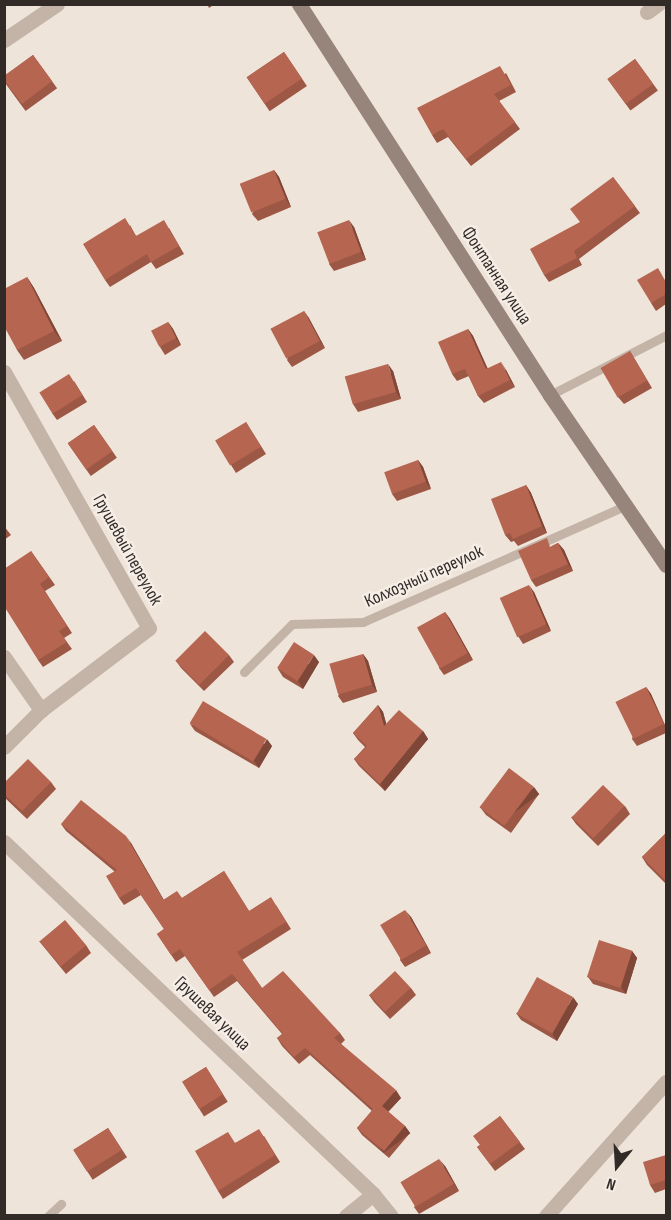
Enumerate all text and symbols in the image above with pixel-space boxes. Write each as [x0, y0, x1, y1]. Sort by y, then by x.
street label: Фонтанная улица [456, 223, 536, 329]
street label: Грушевый переулок [88, 491, 166, 609]
street label: Колхозный переулок [361, 541, 487, 613]
street label: Грушевая улица [169, 972, 255, 1056]
north arrow [587, 1136, 647, 1196]
text: N [604, 1173, 618, 1194]

